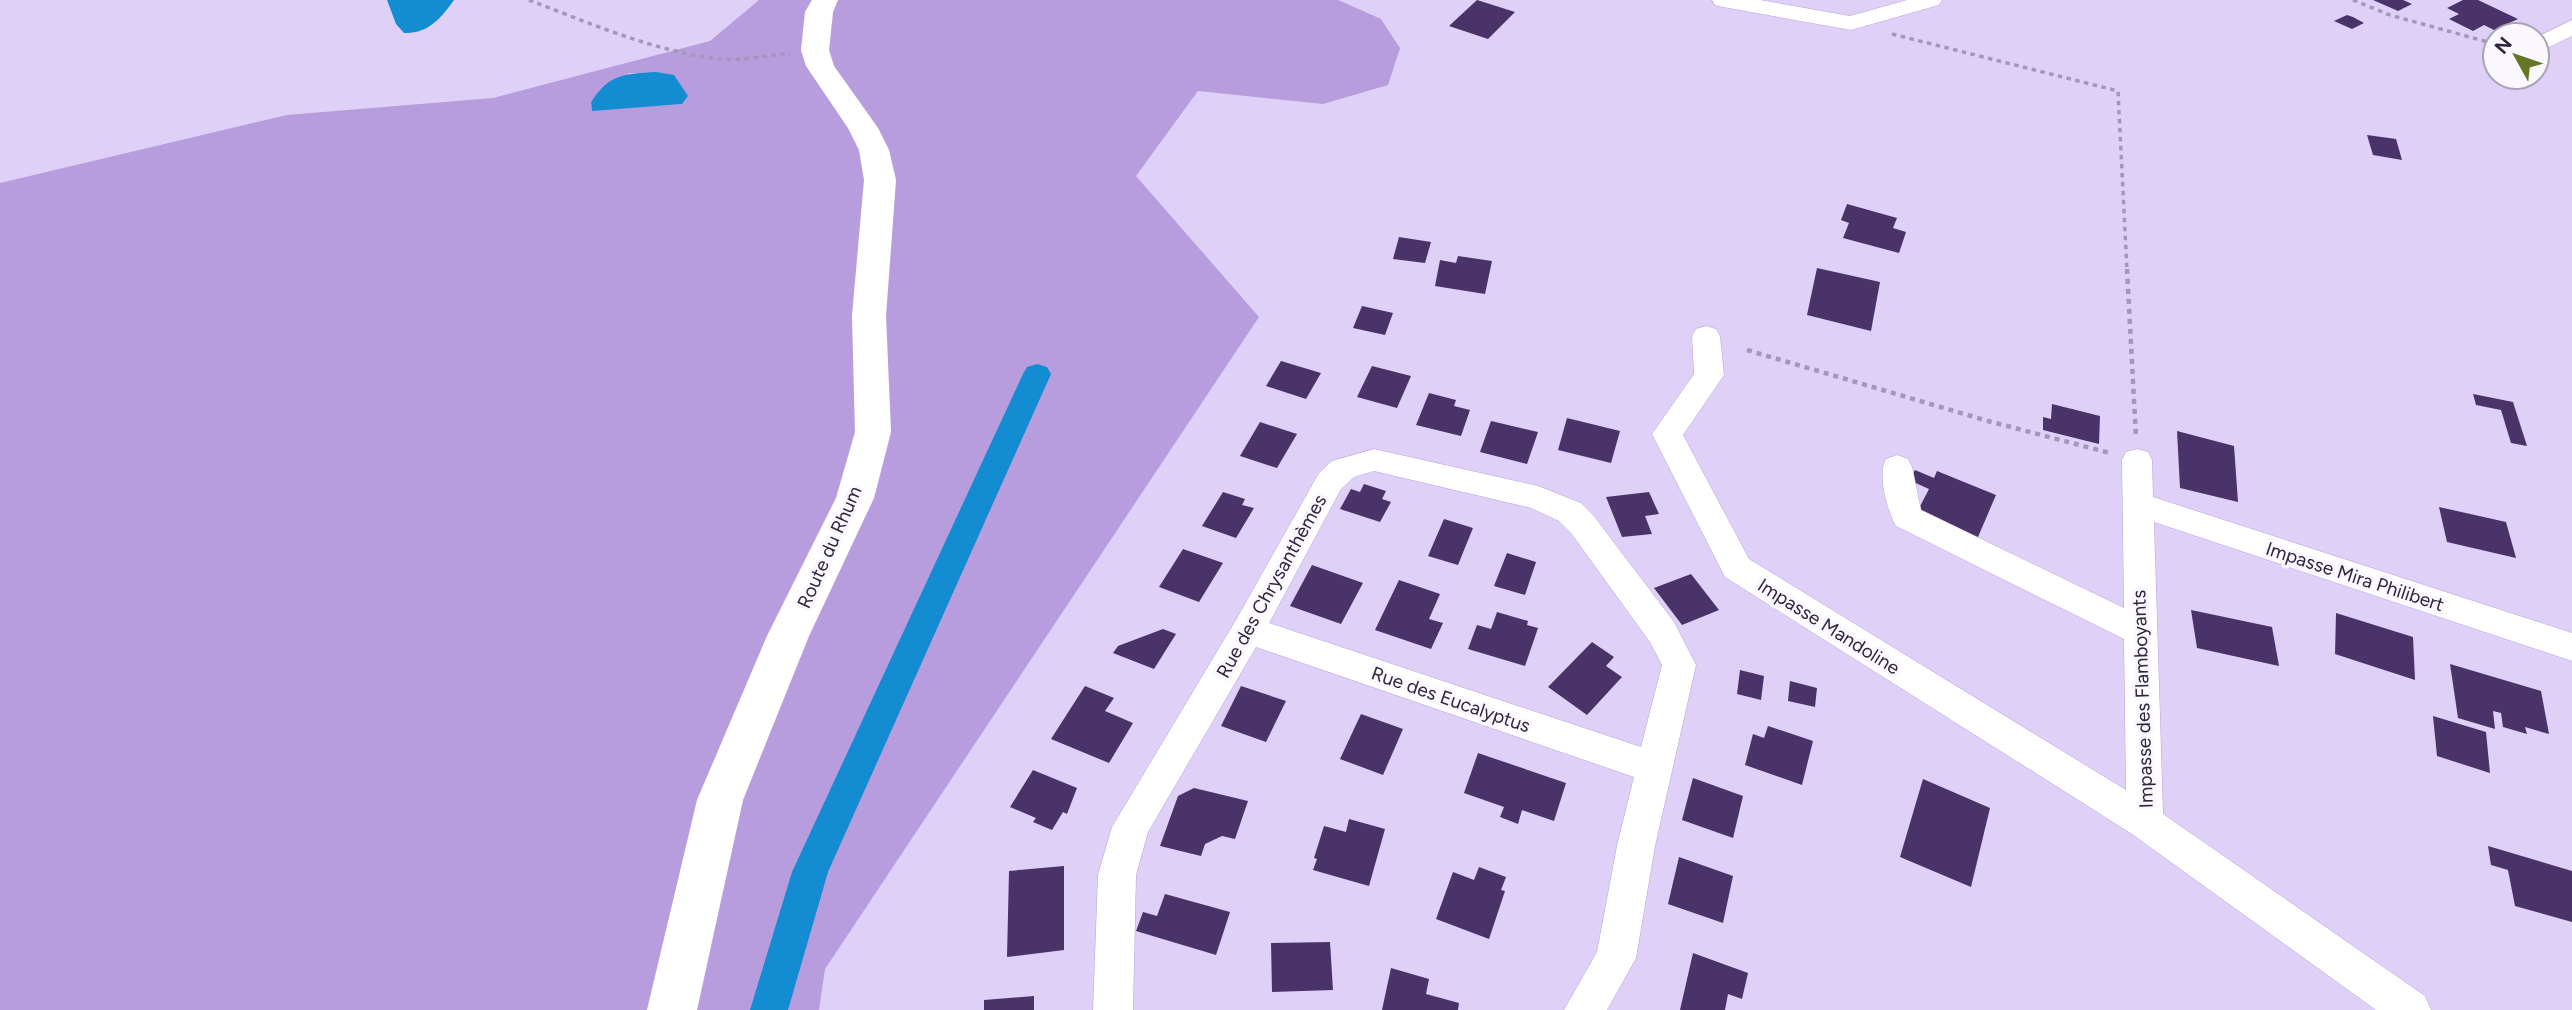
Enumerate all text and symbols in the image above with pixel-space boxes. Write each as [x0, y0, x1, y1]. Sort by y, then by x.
north arrow [2481, 21, 2551, 91]
text: N [2490, 32, 2517, 58]
street label: Route du Rhum [792, 482, 867, 612]
street label: Rue des Chrysanthèmes [1211, 490, 1332, 682]
street label: Impasse Mira Philibert [2263, 537, 2447, 616]
street label: Impasse Mandoline [1753, 573, 1904, 679]
street label: Impasse des Flamboyants [2127, 589, 2158, 809]
street label: Rue des Eucalyptus [1368, 661, 1533, 737]

